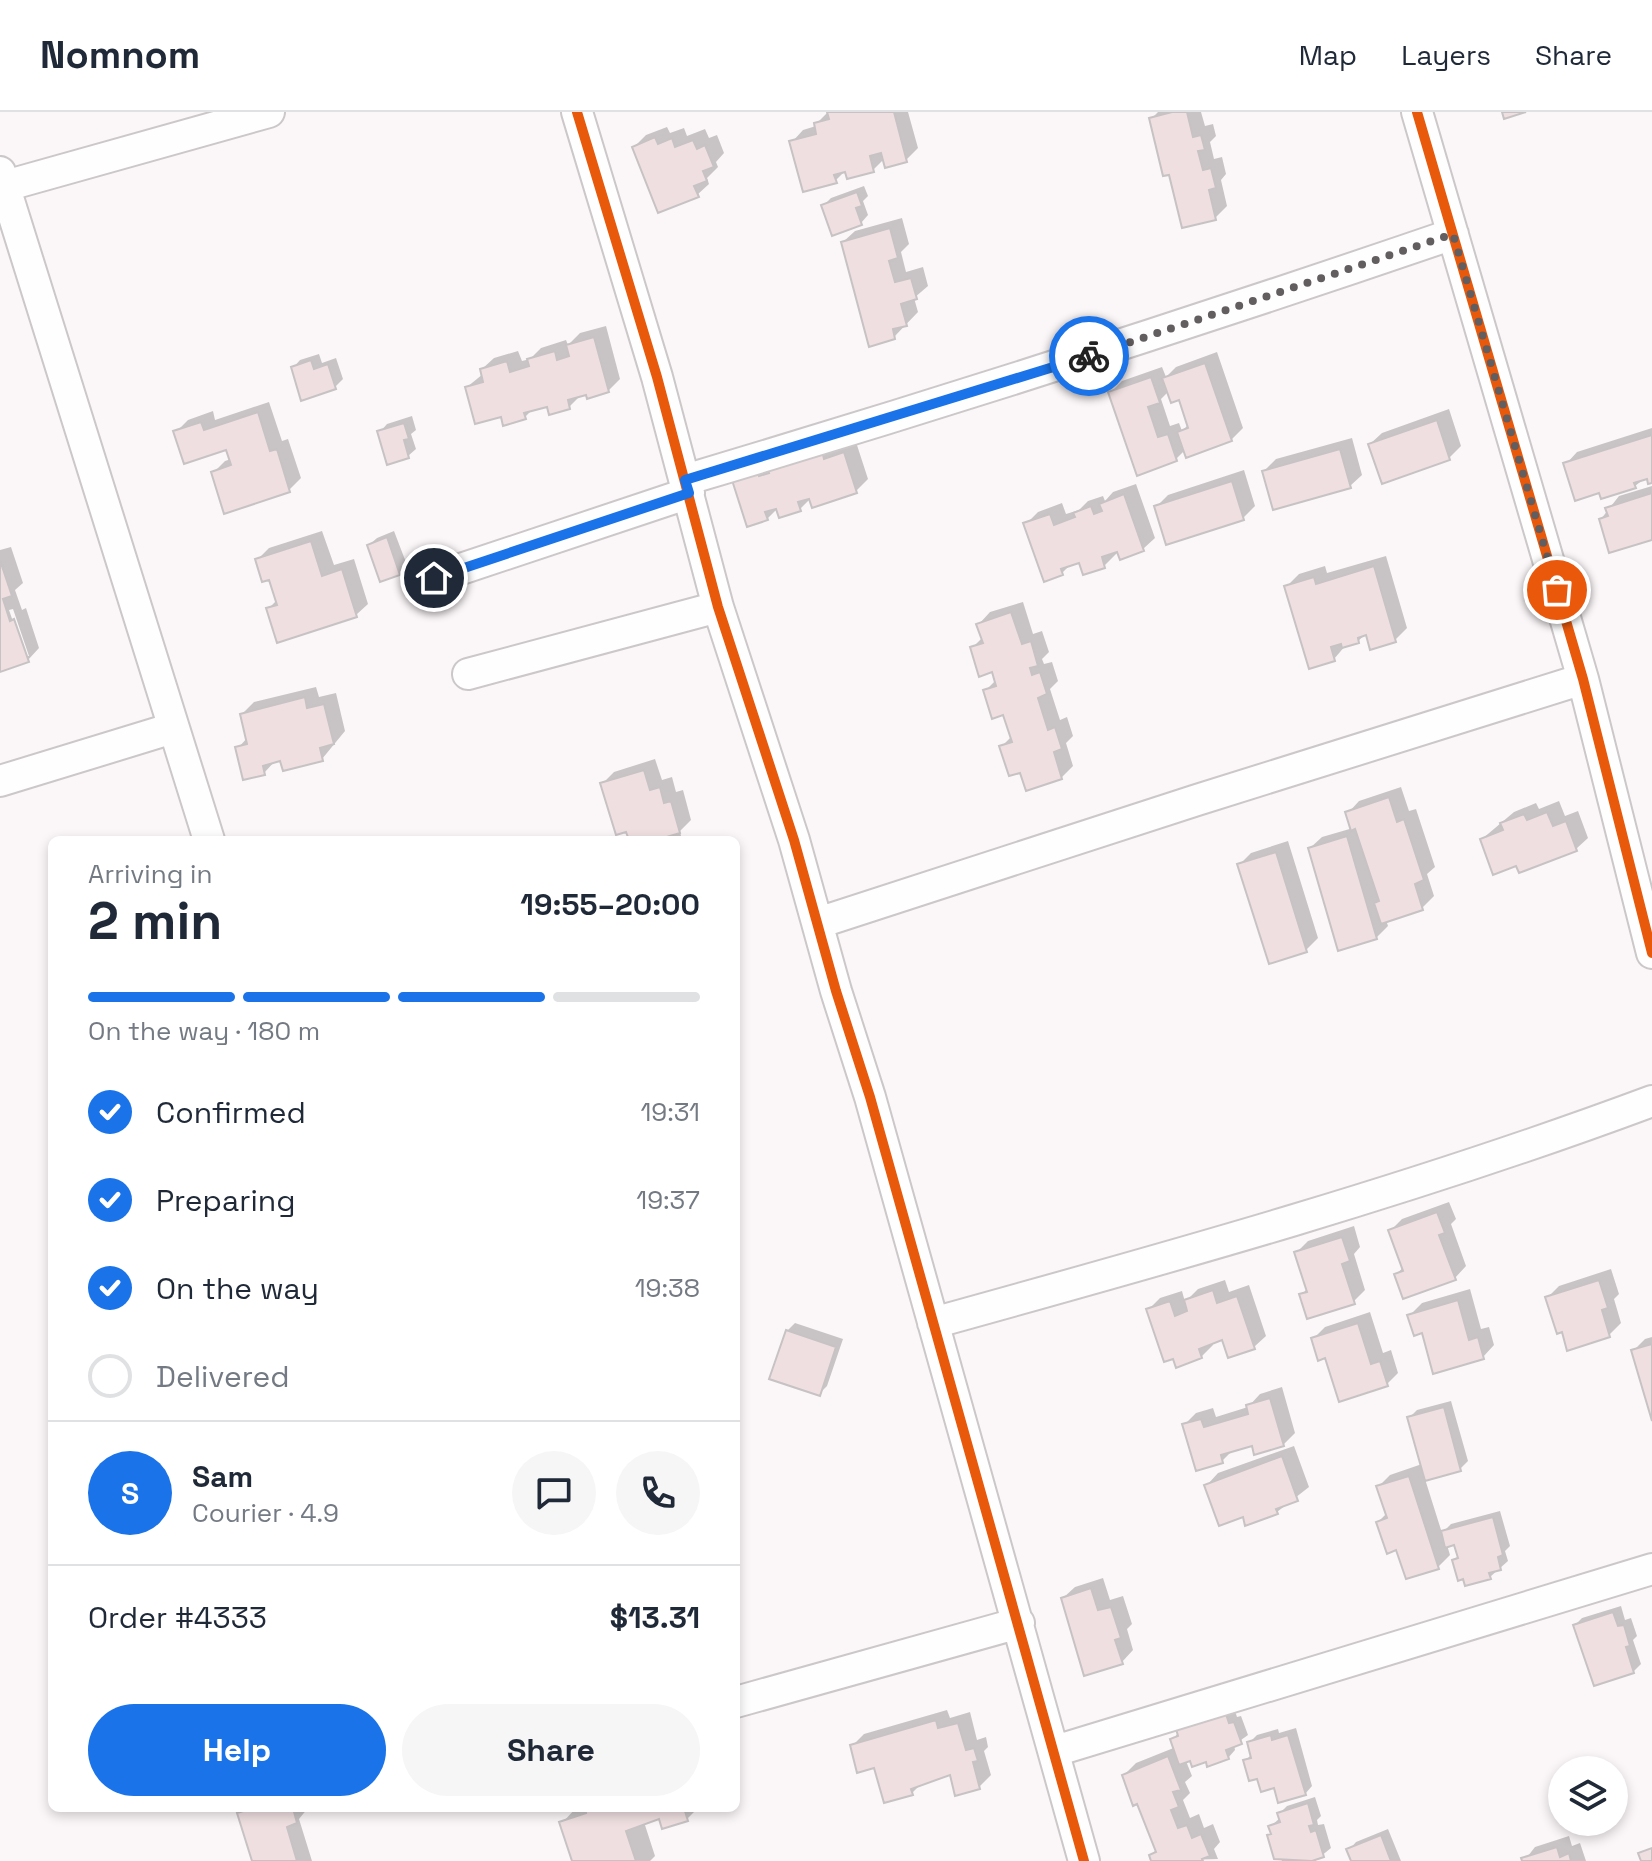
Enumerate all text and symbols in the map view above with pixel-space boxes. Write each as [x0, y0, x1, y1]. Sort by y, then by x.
text: Nomnom [40, 31, 200, 79]
text: Map [1299, 37, 1357, 73]
text: Layers [1401, 37, 1491, 73]
text: Share [1535, 37, 1612, 73]
courier [1049, 316, 1129, 396]
icon: bike [1067, 334, 1111, 378]
pin [400, 544, 468, 612]
icon: home [412, 556, 456, 600]
pin [1523, 556, 1591, 624]
icon: bag [1535, 568, 1579, 612]
text: Arriving in [88, 857, 212, 891]
text: 19:55–20:00 [520, 885, 700, 924]
text: 2 min [88, 888, 222, 954]
text: On the way · 180 m [88, 1014, 320, 1048]
icon: check [88, 1090, 132, 1134]
text: Confirmed [156, 1093, 306, 1132]
text: 19:31 [640, 1095, 700, 1129]
icon: check [88, 1178, 132, 1222]
text: Preparing [156, 1181, 295, 1220]
text: 19:37 [636, 1183, 700, 1217]
icon: check [88, 1266, 132, 1310]
text: On the way [156, 1269, 319, 1308]
text: 19:38 [635, 1271, 700, 1305]
text: Delivered [156, 1357, 290, 1396]
button: chat [512, 1451, 596, 1535]
button: phone [616, 1451, 700, 1535]
text: Sam [192, 1457, 253, 1496]
text: S [121, 1474, 139, 1513]
text: Courier · 4.9 [192, 1496, 339, 1530]
text: Order #4333 [88, 1598, 267, 1637]
text: $13.31 [610, 1598, 700, 1637]
button: Help [88, 1704, 386, 1796]
button: Share [402, 1704, 700, 1796]
map controls [1548, 1756, 1628, 1836]
button: layers [1548, 1756, 1628, 1836]

